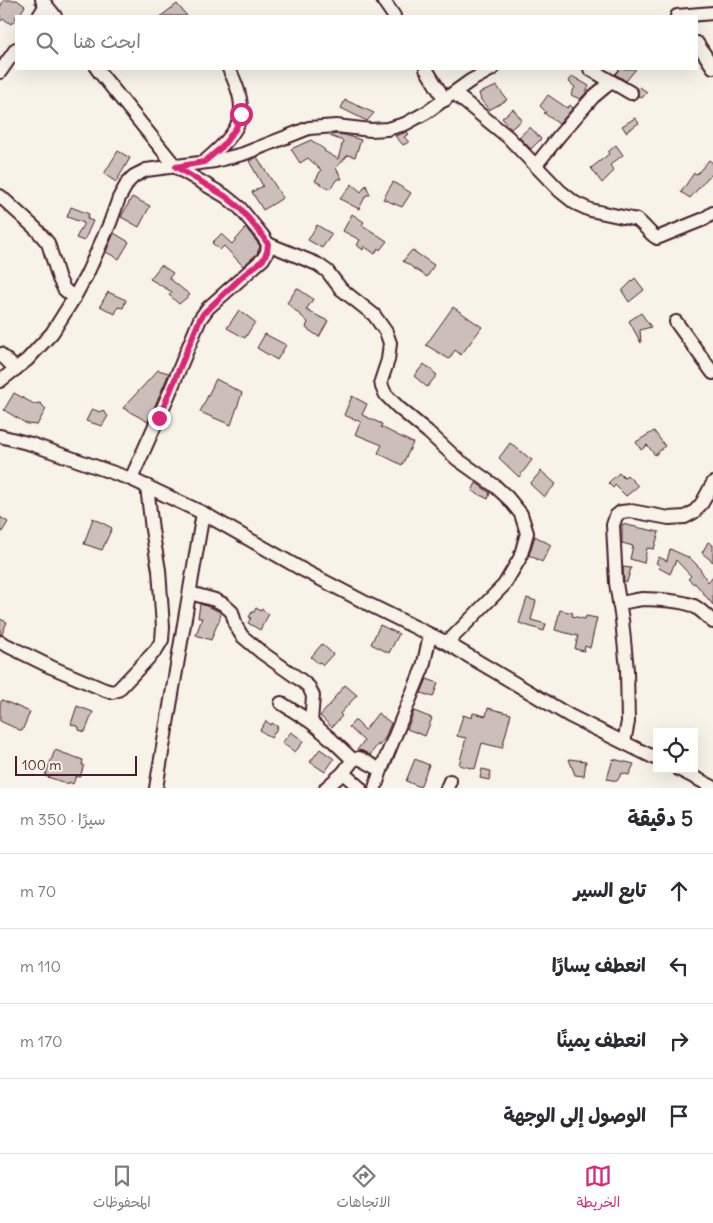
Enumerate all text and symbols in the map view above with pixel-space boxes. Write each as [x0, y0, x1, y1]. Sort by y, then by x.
search box [15, 15, 698, 70]
icon: search [33, 29, 61, 57]
text: ابحث هنا [73, 29, 141, 53]
route start [230, 103, 253, 126]
route end [148, 407, 171, 430]
map controls [653, 728, 698, 773]
button: locate [653, 728, 698, 773]
scale bar [15, 753, 138, 776]
text: 100 m [22, 756, 62, 774]
text: 5 دقيقة [627, 805, 693, 832]
text: سيرًا · 350 m [20, 809, 106, 829]
icon: ahead [665, 877, 693, 905]
text: تابع السير [574, 878, 646, 902]
text: 70 m [20, 881, 56, 901]
icon: left [665, 952, 693, 980]
text: انعطف يسارًا [552, 953, 646, 977]
text: 110 m [20, 956, 61, 976]
icon: right [665, 1027, 693, 1055]
text: انعطف يمينًا [557, 1028, 646, 1052]
text: 170 m [20, 1031, 63, 1051]
icon: arrive [665, 1102, 693, 1130]
text: الوصول إلى الوجهة [503, 1103, 646, 1127]
tab: المحفوظات [93, 1162, 151, 1215]
tab: الاتجاهات [336, 1162, 391, 1215]
tab: الخريطة [576, 1162, 620, 1215]

